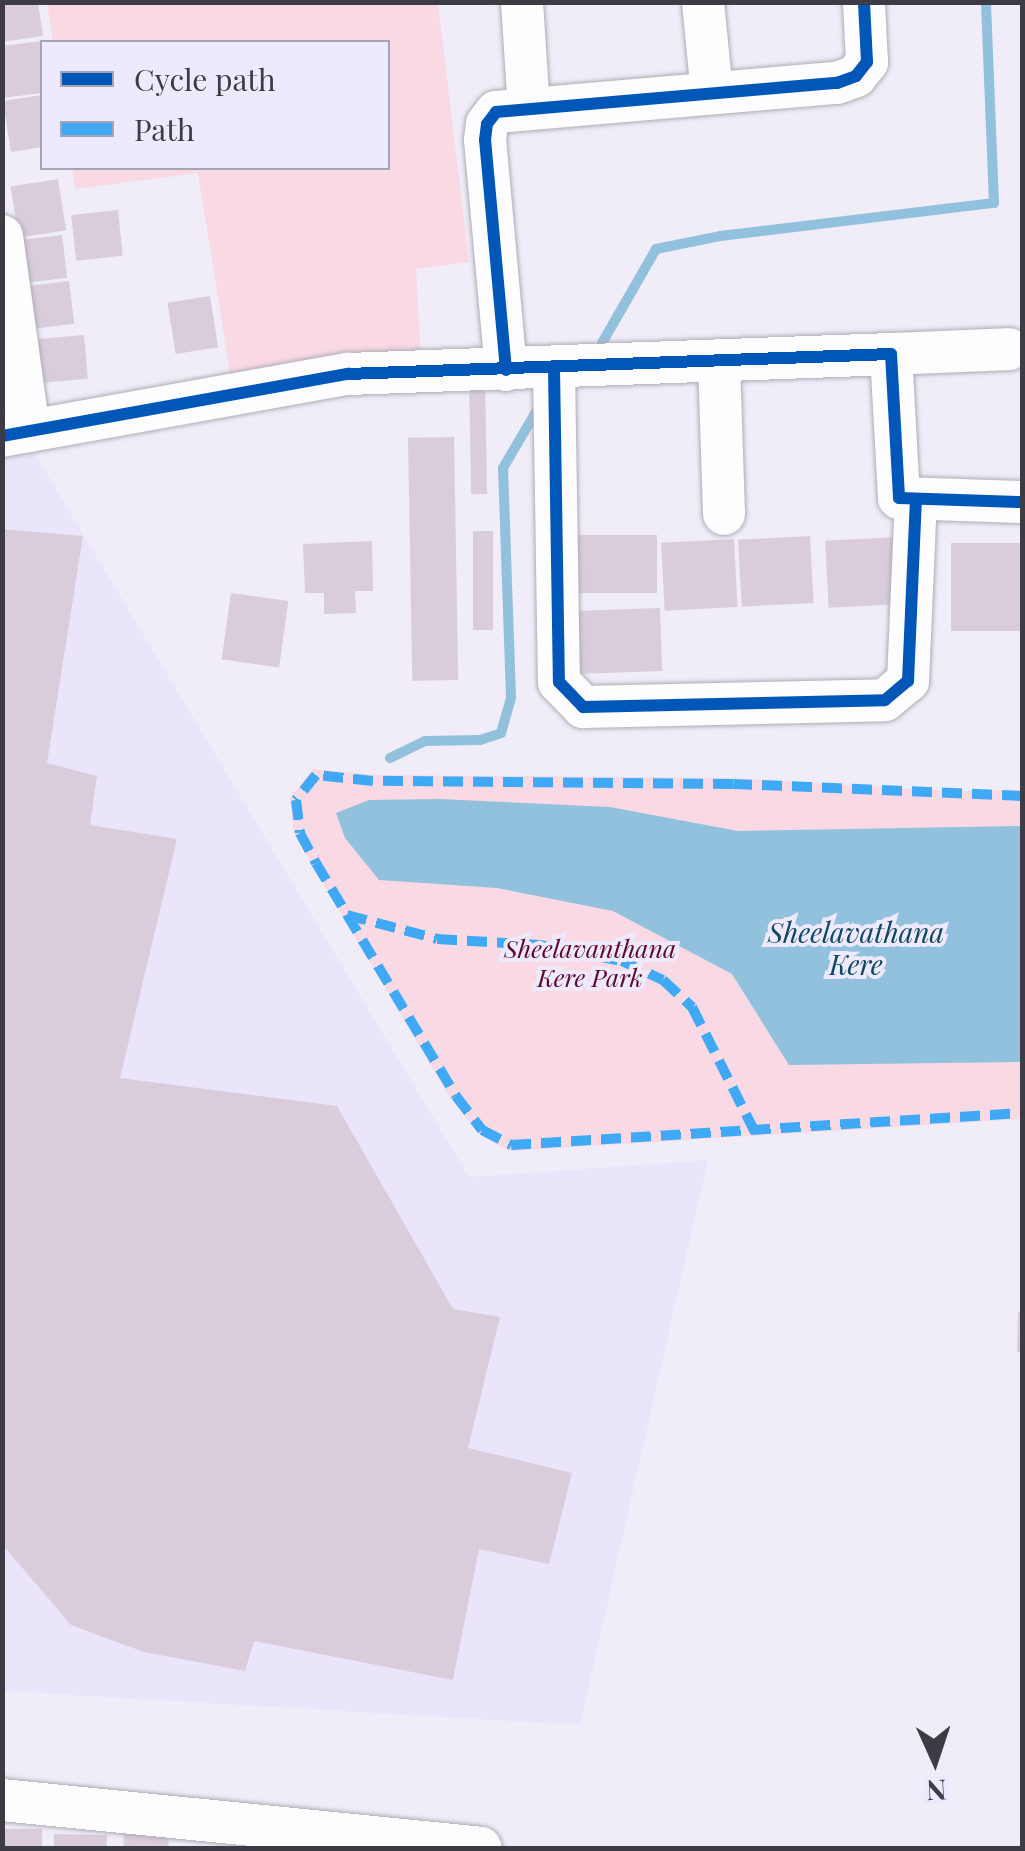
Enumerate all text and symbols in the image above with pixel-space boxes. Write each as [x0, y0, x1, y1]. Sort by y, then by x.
legend [40, 40, 390, 170]
text: Cycle path [134, 59, 276, 99]
text: Path [134, 109, 195, 149]
water label: Sheelavathana Kere [768, 915, 944, 981]
park label: Sheelavanthana Kere Park [504, 934, 676, 993]
north arrow [885, 1711, 985, 1811]
text: N [926, 1772, 948, 1810]

